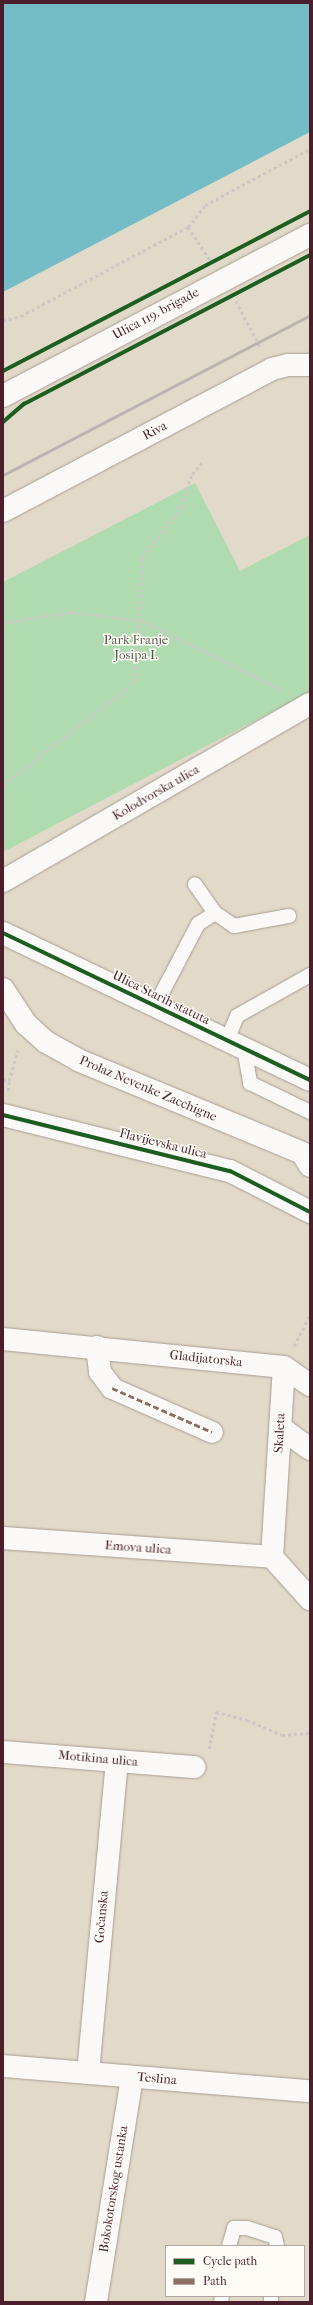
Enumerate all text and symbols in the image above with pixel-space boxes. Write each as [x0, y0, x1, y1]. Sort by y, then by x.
street label: Ulica 119. brigade [110, 285, 202, 343]
street label: Riva [140, 418, 170, 444]
park label: Park Franje Josipa I. [104, 633, 168, 664]
street label: Kolodvorska ulica [110, 762, 202, 824]
street label: Ulica Starih statuta [110, 968, 212, 1028]
street label: Prolaz Nevenke Zacchigne [77, 1053, 219, 1125]
street label: Flavijevska ulica [118, 1126, 208, 1162]
street label: Gladijatorska [169, 1347, 243, 1371]
street label: Skaleta [271, 1413, 289, 1453]
street label: Emova ulica [104, 1538, 172, 1558]
street label: Motikina ulica [57, 1748, 139, 1770]
street label: Gočanska [92, 1890, 112, 1944]
street label: Teslina [136, 2069, 178, 2089]
street label: Bokokotorskog ustanka [96, 2124, 132, 2254]
legend [165, 2245, 305, 2297]
text: Cycle path [203, 2254, 257, 2268]
text: Path [203, 2274, 227, 2288]

